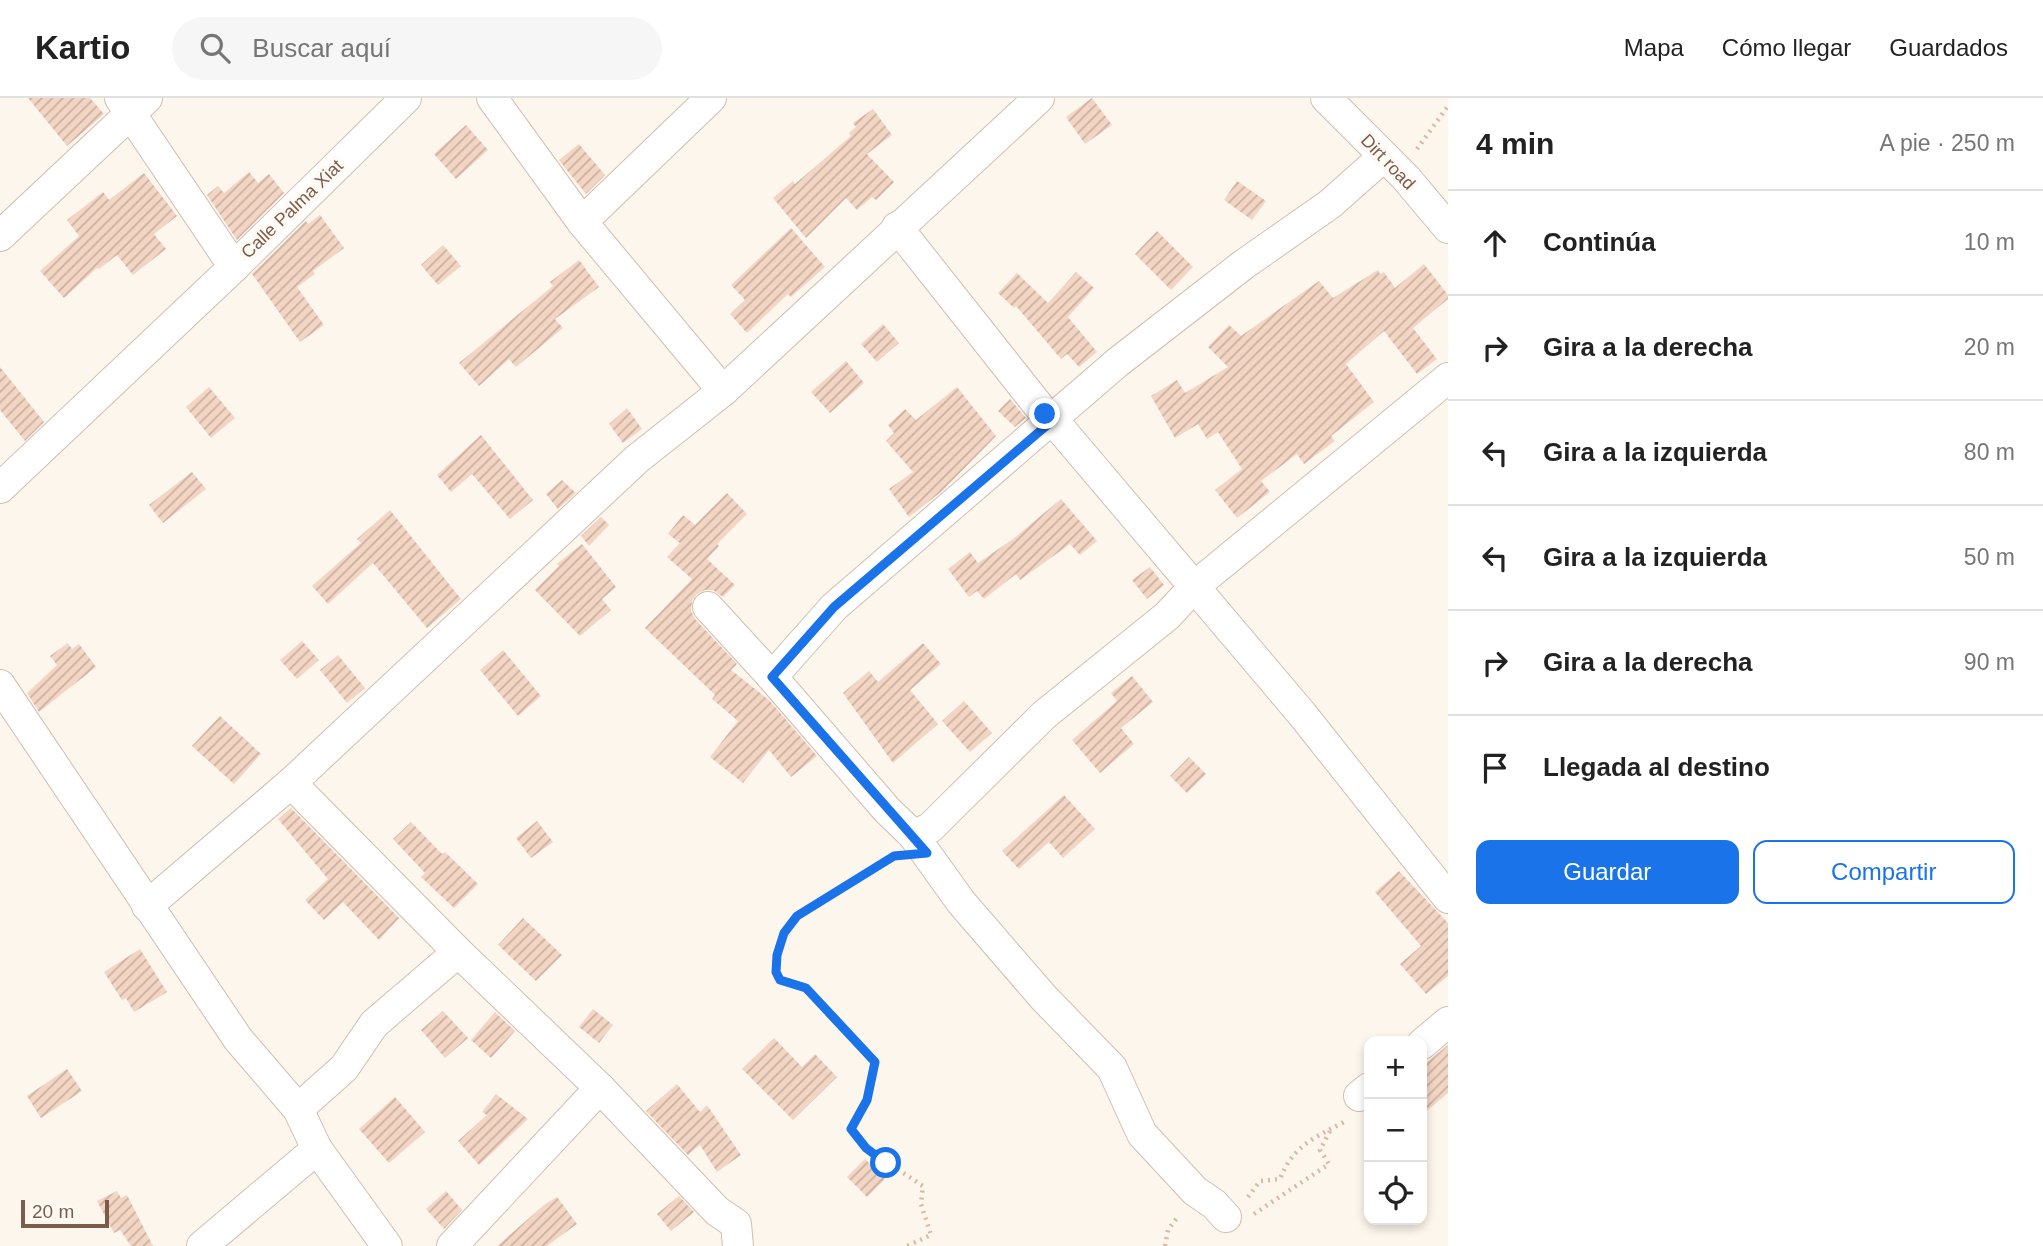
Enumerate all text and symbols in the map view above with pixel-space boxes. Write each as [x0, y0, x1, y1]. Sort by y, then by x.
search box [172, 17, 662, 80]
text: Kartio [35, 29, 130, 66]
icon: search [196, 29, 234, 67]
text: Buscar aquí [252, 33, 391, 63]
text: Mapa [1624, 34, 1684, 61]
text: Cómo llegar [1722, 34, 1851, 61]
text: Guardados [1889, 34, 2008, 61]
text: 4 min [1476, 127, 1554, 160]
street label: Dirt road [1357, 130, 1419, 194]
text: A pie · 250 m [1879, 130, 2015, 156]
street label: Calle Palma Xiat [237, 156, 347, 262]
icon: ahead [1476, 224, 1514, 262]
text: Continúa [1543, 227, 1656, 257]
text: 10 m [1964, 229, 2015, 255]
icon: right [1476, 329, 1514, 367]
text: Gira a la derecha [1543, 332, 1753, 362]
text: 20 m [1964, 334, 2015, 360]
route end [1029, 398, 1060, 429]
icon: left [1476, 434, 1514, 472]
text: Gira a la izquierda [1543, 437, 1767, 467]
text: 80 m [1964, 439, 2015, 465]
icon: left [1476, 539, 1514, 577]
text: Gira a la izquierda [1543, 542, 1767, 572]
text: 50 m [1964, 544, 2015, 570]
icon: right [1476, 644, 1514, 682]
text: Gira a la derecha [1543, 647, 1753, 677]
text: 90 m [1964, 649, 2015, 675]
icon: arrive [1476, 749, 1514, 787]
text: Llegada al destino [1543, 752, 1770, 782]
button: Guardar [1476, 840, 1739, 904]
button: Compartir [1753, 840, 2015, 904]
map controls [1364, 1036, 1427, 1225]
button: + [1364, 1036, 1427, 1099]
button: − [1364, 1099, 1427, 1162]
route start [870, 1147, 901, 1178]
button: locate [1364, 1162, 1427, 1225]
scale bar [21, 1197, 108, 1229]
text: 20 m [32, 1201, 74, 1222]

